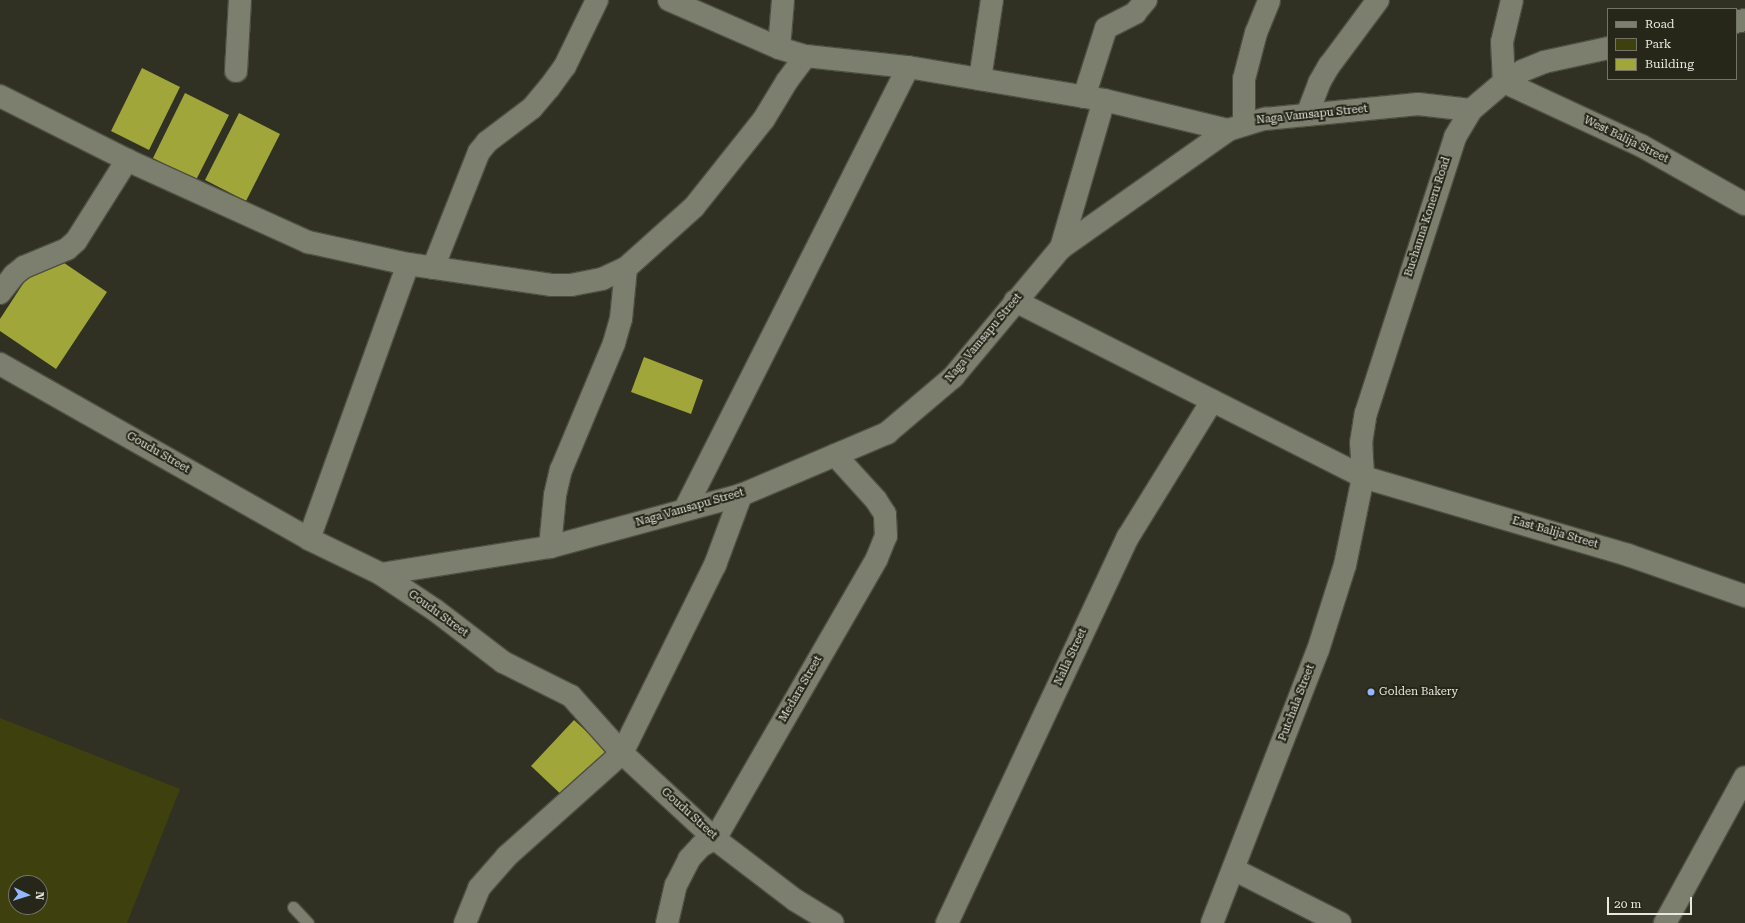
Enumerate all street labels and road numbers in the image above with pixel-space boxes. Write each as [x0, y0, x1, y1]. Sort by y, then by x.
street label: Naga Vamsapu Street [1256, 103, 1368, 127]
street label: West Balija Street [1582, 114, 1670, 166]
street label: Buchanna Koneru Road [1402, 155, 1454, 279]
street label: Naga Vamsapu Street [943, 291, 1025, 385]
street label: Goudu Street [124, 430, 192, 476]
street label: Naga Vamsapu Street [634, 486, 746, 530]
street label: East Balija Street [1510, 514, 1600, 552]
street label: Goudu Street [406, 588, 470, 640]
street label: Nalla Street [1052, 626, 1090, 688]
street label: Medara Street [777, 654, 825, 724]
street label: Putchala Street [1276, 663, 1318, 743]
street label: Goudu Street [658, 785, 720, 843]

